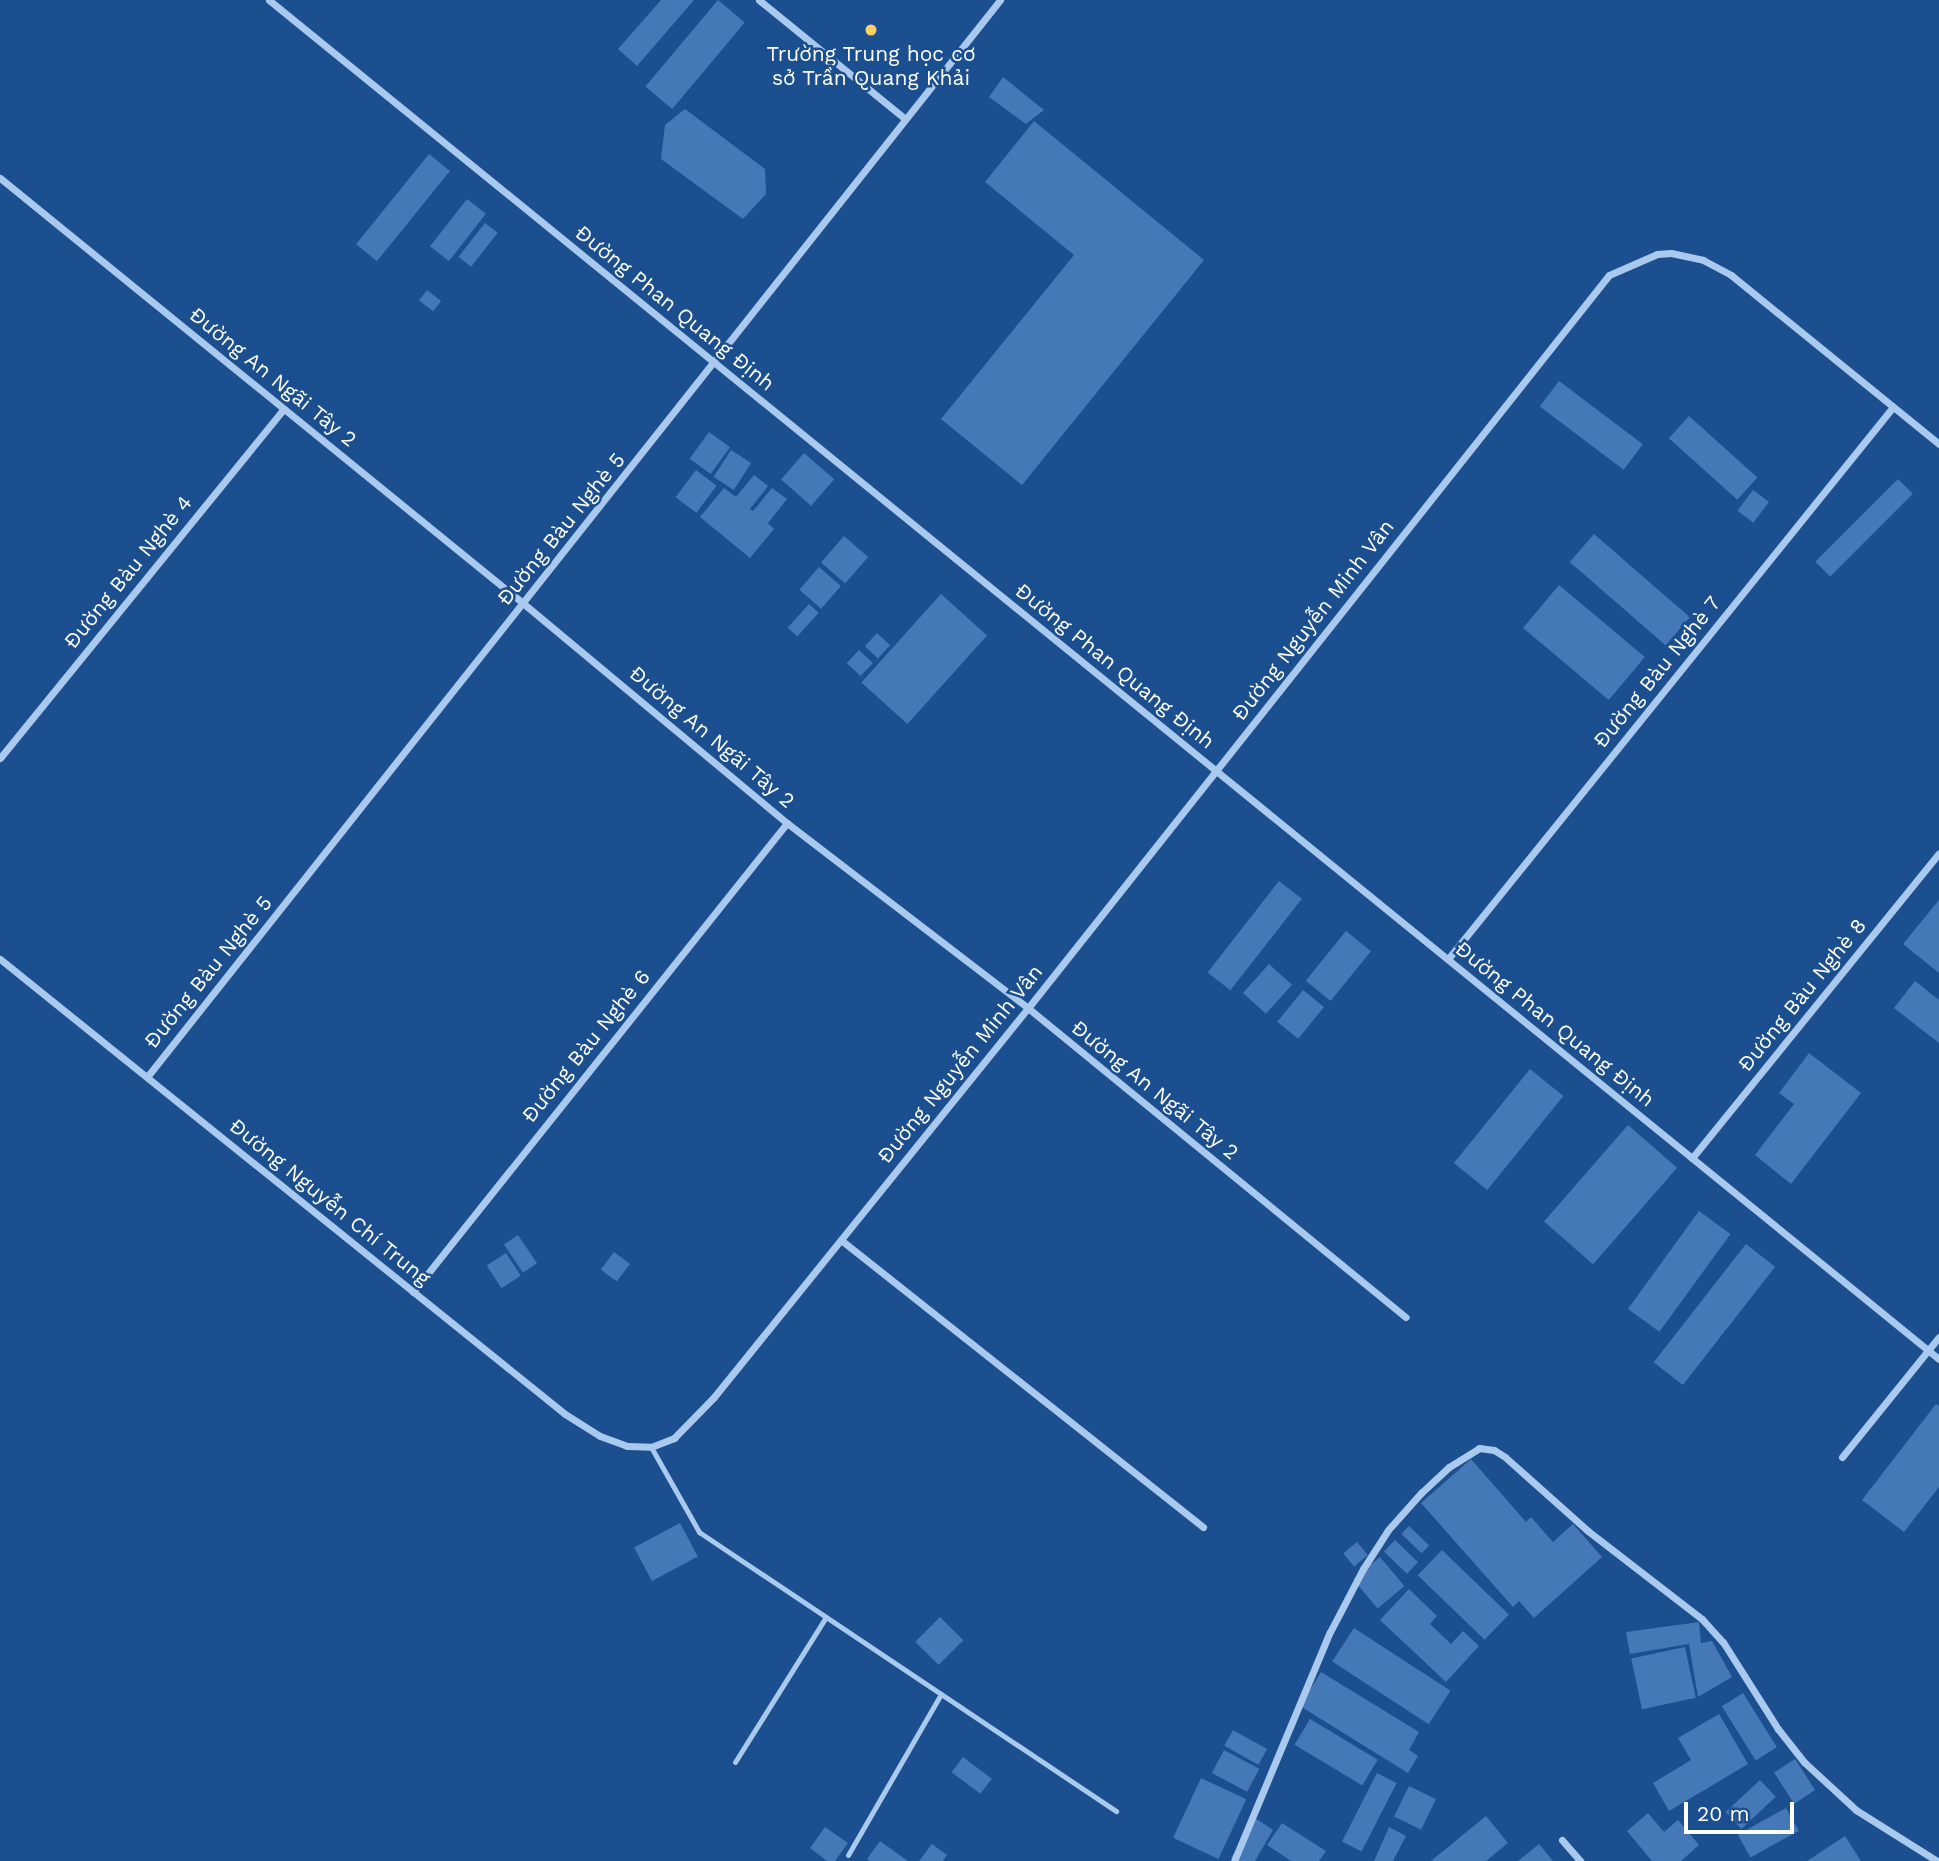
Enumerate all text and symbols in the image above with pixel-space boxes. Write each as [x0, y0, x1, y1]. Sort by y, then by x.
marker: Trường Trung học cơ sở Trần Quang Khải [863, 22, 879, 38]
place label: Trường Trung học cơ sở Trần Quang Khải [766, 41, 976, 91]
street label: Đường Phan Quang Định [570, 220, 780, 396]
street label: Đường An Ngãi Tây 2 [184, 301, 362, 453]
street label: Đường Bàu Nghè 5 [492, 448, 630, 610]
street label: Đường Bàu Nghè 4 [59, 490, 197, 654]
street label: Đường Nguyễn Minh Vân [1227, 514, 1399, 726]
street label: Đường Phan Quang Định [1010, 578, 1220, 754]
street label: Đường Bàu Nghè 7 [1588, 591, 1726, 753]
street label: Đường An Ngãi Tây 2 [624, 660, 800, 814]
street label: Đường Bàu Nghè 5 [139, 891, 277, 1053]
street label: Đường Bàu Nghè 8 [1733, 913, 1871, 1077]
street label: Đường Phan Quang Định [1450, 936, 1660, 1112]
street label: Đường Nguyễn Minh Vân [872, 959, 1048, 1169]
street label: Đường Bàu Nghè 6 [517, 964, 655, 1128]
street label: Đường An Ngãi Tây 2 [1066, 1014, 1244, 1166]
street label: Đường Nguyễn Chí Trung [224, 1113, 436, 1291]
scale bar [1687, 1787, 1797, 1831]
text: 20 m [1697, 1801, 1749, 1826]

